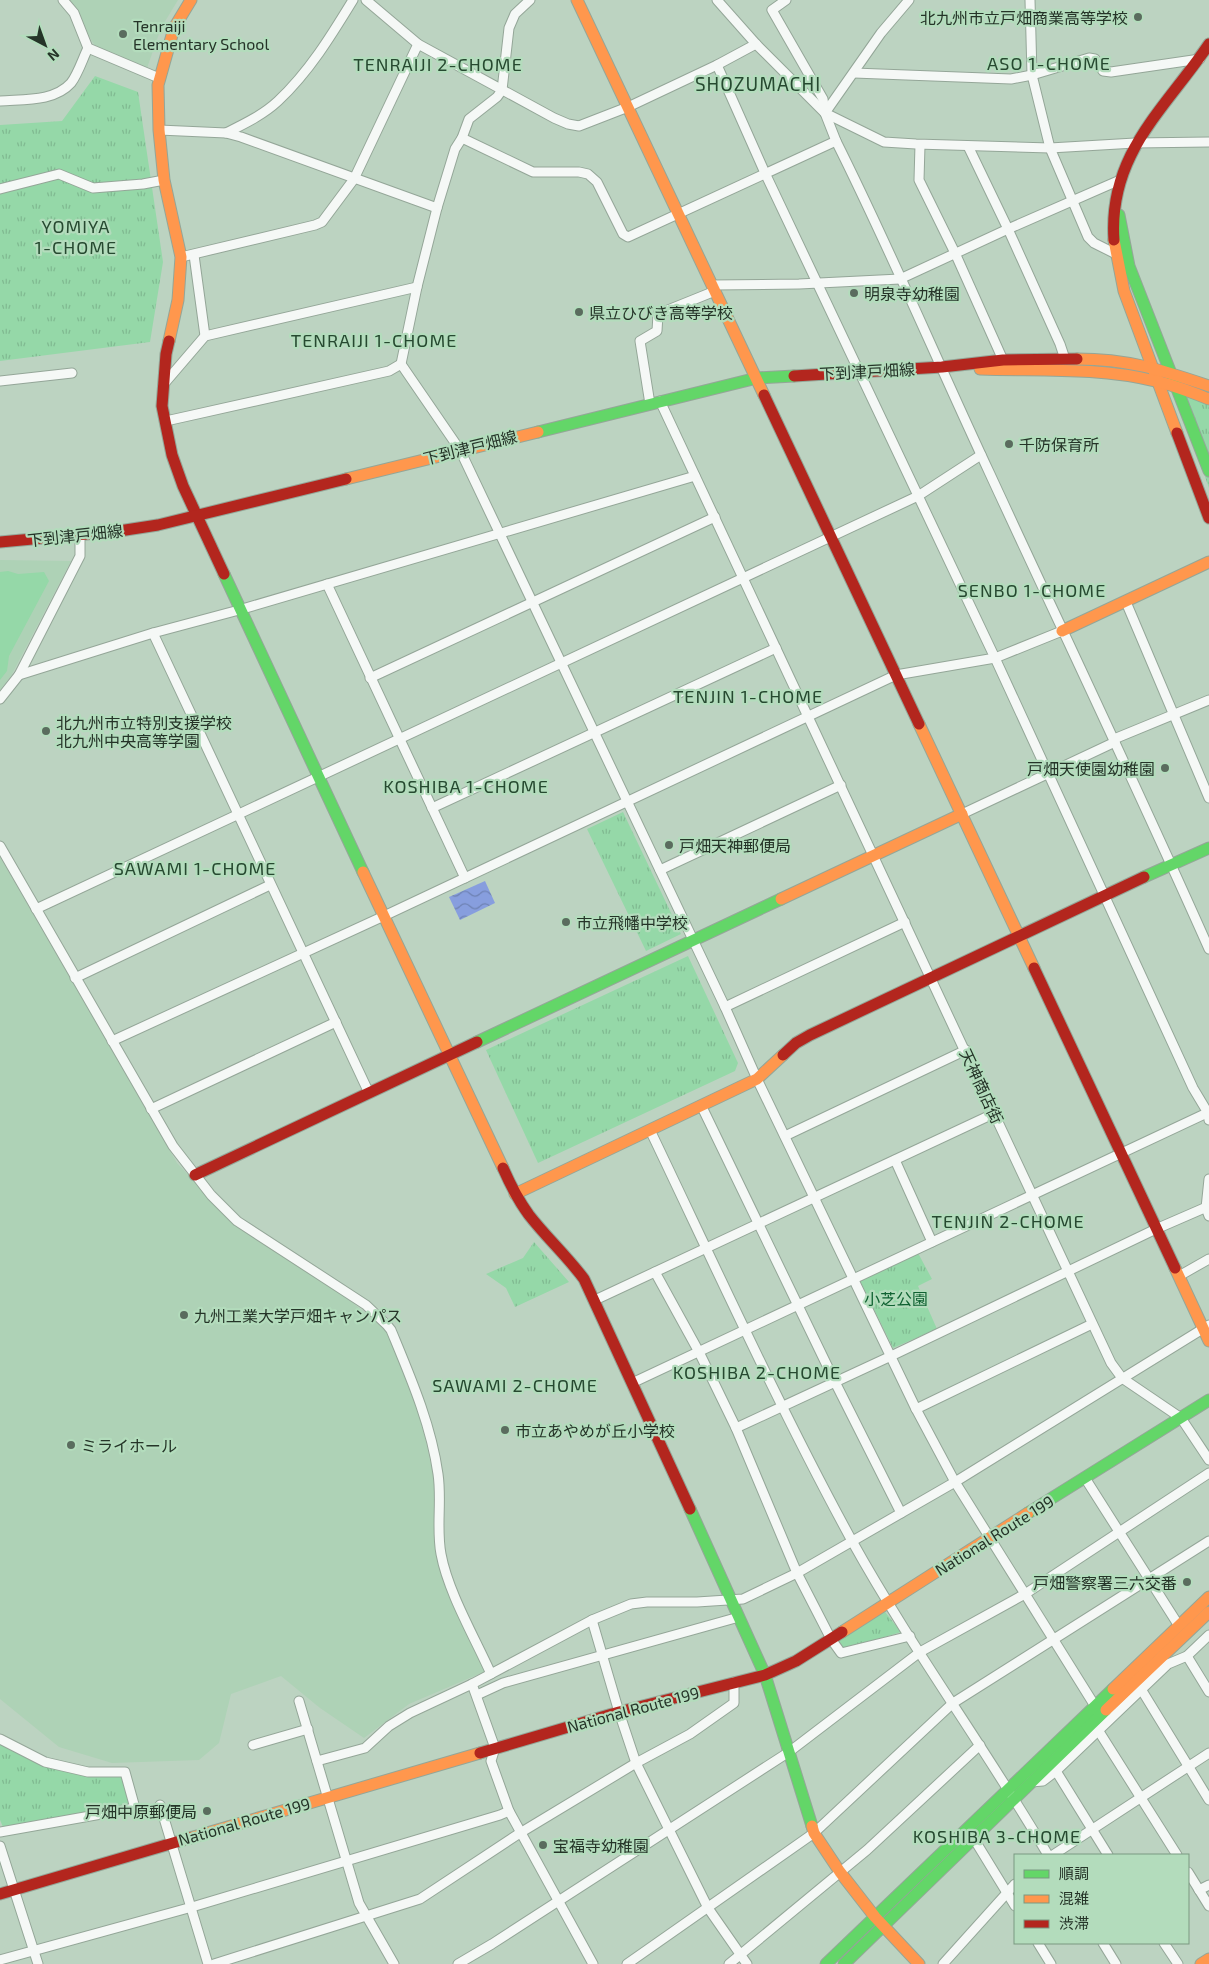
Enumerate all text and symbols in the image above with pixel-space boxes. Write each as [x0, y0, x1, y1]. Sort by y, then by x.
place label: 北九州市立戸畑商業高等学校 [920, 8, 1128, 27]
marker: 北九州市立戸畑商業高等学校 [1132, 11, 1144, 23]
place label: Tenraiji Elementary School [133, 16, 269, 53]
north arrow [20, 20, 70, 70]
marker: Tenraiji Elementary School [117, 28, 129, 40]
text: N [44, 45, 63, 65]
district label: ASO 1-CHOME [987, 52, 1111, 74]
district label: TENRAIJI 2-CHOME [353, 53, 523, 75]
district label: SHOZUMACHI [695, 72, 821, 95]
district label: YOMIYA 1-CHOME [35, 215, 117, 258]
place label: 明泉寺幼稚園 [864, 284, 960, 303]
marker: 明泉寺幼稚園 [848, 287, 860, 299]
place label: 県立ひびき高等学校 [589, 303, 733, 322]
marker: 県立ひびき高等学校 [573, 306, 585, 318]
district label: TENRAIJI 1-CHOME [291, 329, 457, 351]
street label: 下到津戸畑線 [819, 359, 915, 383]
street label: 下到津戸畑線 [421, 426, 519, 468]
place label: 千防保育所 [1019, 435, 1099, 454]
marker: 千防保育所 [1003, 438, 1015, 450]
street label: 下到津戸畑線 [26, 521, 124, 549]
district label: SENBO 1-CHOME [958, 579, 1106, 601]
district label: TENJIN 1-CHOME [673, 685, 823, 707]
place label: 北九州市立特別支援学校 北九州中央高等学園 [56, 713, 232, 750]
marker: 北九州市立特別支援学校 北九州中央高等学園 [40, 725, 52, 737]
place label: 戸畑天使園幼稚園 [1027, 759, 1155, 778]
marker: 戸畑天使園幼稚園 [1159, 762, 1171, 774]
district label: KOSHIBA 1-CHOME [383, 775, 549, 797]
place label: 戸畑天神郵便局 [679, 836, 791, 855]
marker: 戸畑天神郵便局 [663, 839, 675, 851]
district label: SAWAMI 1-CHOME [114, 857, 276, 879]
place label: 市立飛幡中学校 [576, 913, 688, 932]
marker: 市立飛幡中学校 [560, 916, 572, 928]
street label: 天神商店街 [956, 1046, 1008, 1126]
district label: TENJIN 2-CHOME [931, 1210, 1085, 1232]
park label: 小芝公園 [864, 1289, 928, 1308]
place label: 九州工業大学戸畑キャンパス [194, 1306, 402, 1325]
marker: 九州工業大学戸畑キャンパス [178, 1309, 190, 1321]
district label: KOSHIBA 2-CHOME [673, 1361, 841, 1383]
district label: SAWAMI 2-CHOME [432, 1374, 598, 1396]
place label: 市立あやめが丘小学校 [515, 1421, 675, 1440]
marker: 市立あやめが丘小学校 [499, 1424, 511, 1436]
place label: ミライホール [81, 1436, 177, 1455]
marker: ミライホール [65, 1439, 77, 1451]
street label: National Route 199 [931, 1491, 1057, 1579]
place label: 戸畑警察署三六交番 [1033, 1573, 1177, 1592]
marker: 戸畑警察署三六交番 [1181, 1576, 1193, 1588]
street label: National Route 199 [565, 1682, 701, 1736]
street label: National Route 199 [176, 1793, 312, 1849]
place label: 戸畑中原郵便局 [85, 1802, 197, 1821]
marker: 戸畑中原郵便局 [201, 1805, 213, 1817]
district label: KOSHIBA 3-CHOME [913, 1825, 1081, 1847]
place label: 宝福寺幼稚園 [553, 1836, 649, 1855]
marker: 宝福寺幼稚園 [537, 1839, 549, 1851]
legend [1014, 1854, 1189, 1944]
text: 順調 [1059, 1864, 1089, 1882]
text: 混雑 [1059, 1889, 1089, 1907]
text: 渋滞 [1059, 1914, 1089, 1932]

